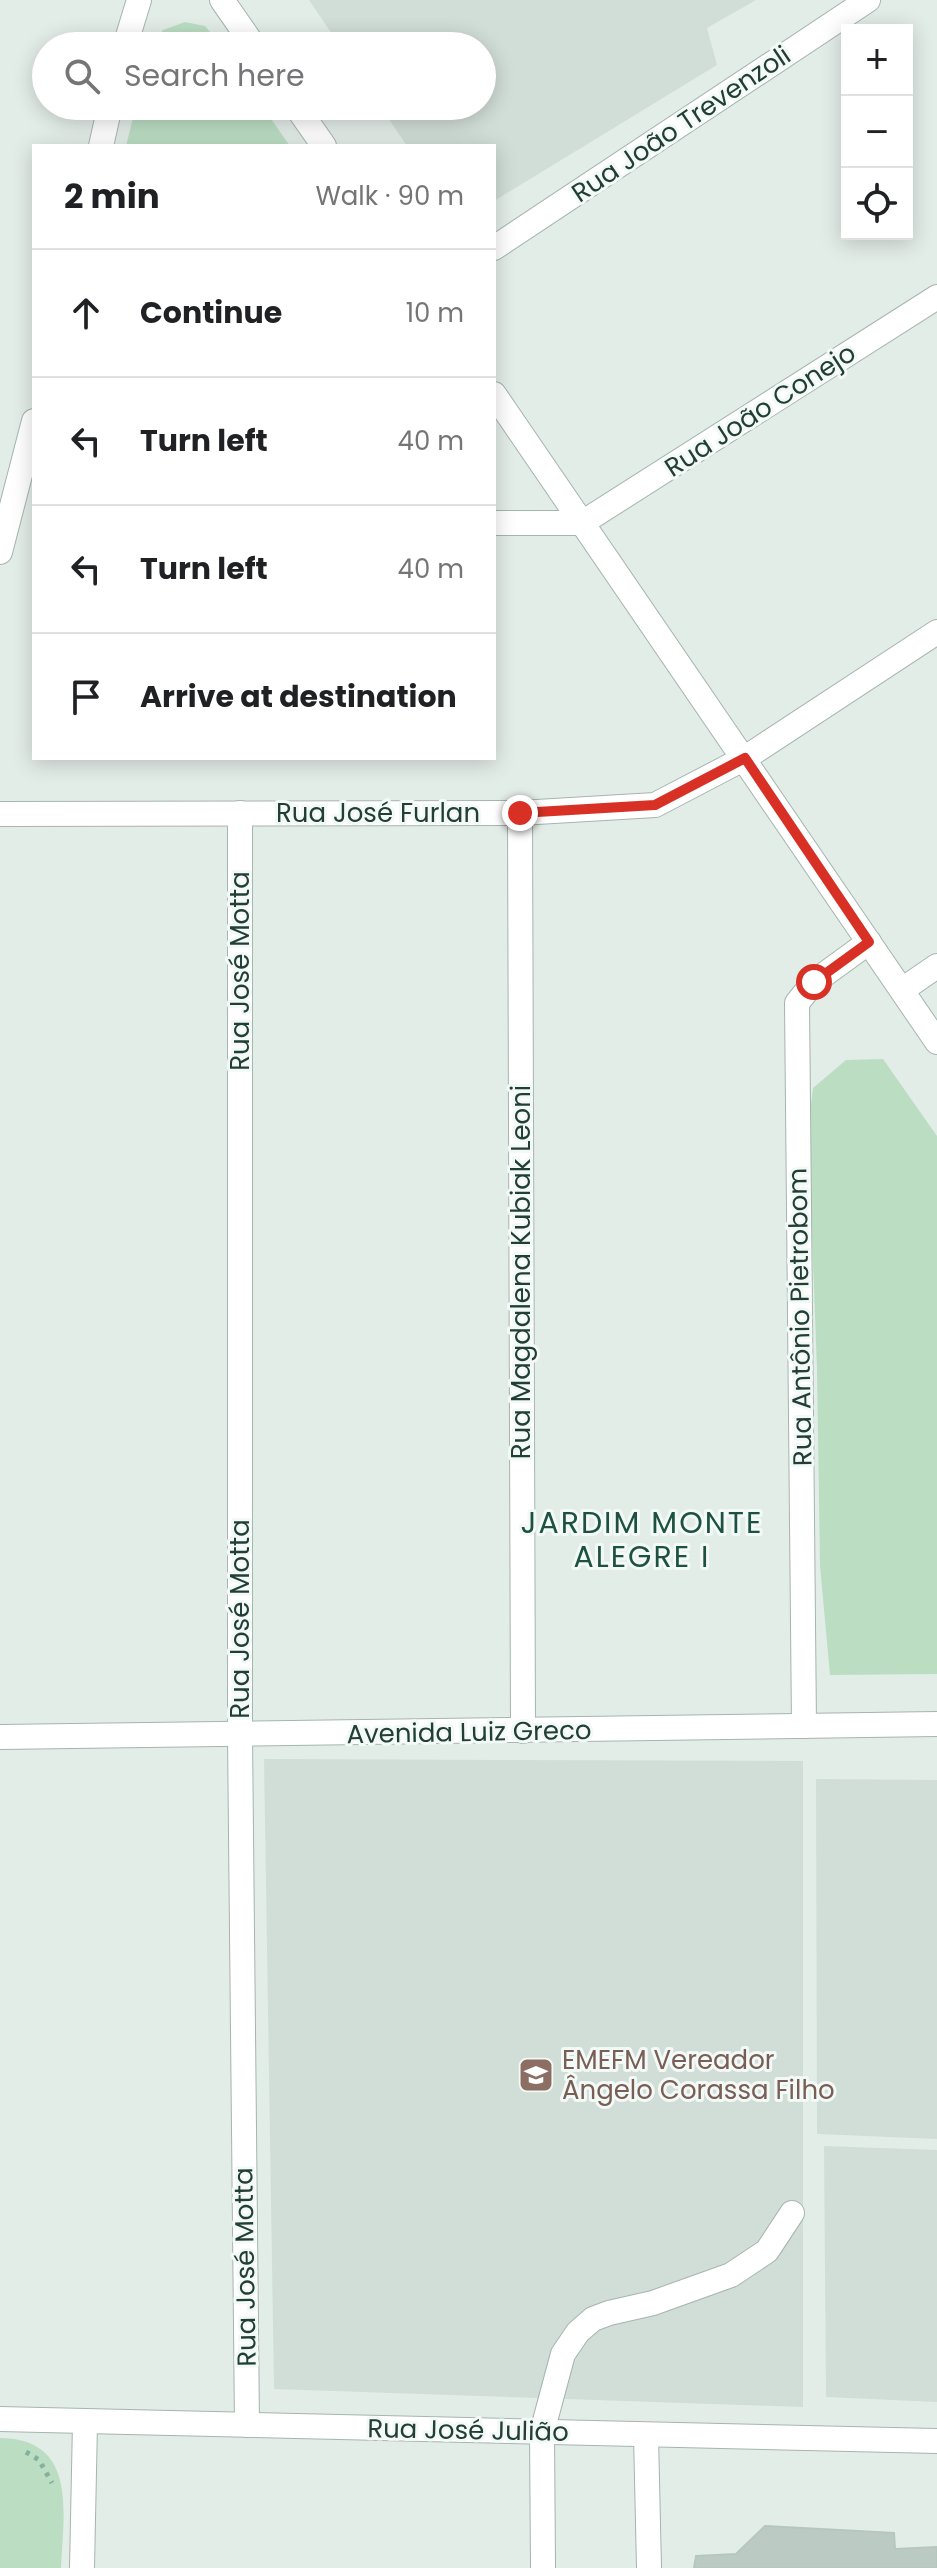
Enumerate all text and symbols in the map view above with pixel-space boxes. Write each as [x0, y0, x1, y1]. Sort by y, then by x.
map controls [841, 24, 913, 240]
button: + [841, 24, 913, 96]
search box [32, 32, 496, 120]
street label: Rua João Trevenzoli [564, 37, 798, 211]
icon: search [60, 54, 104, 98]
text: Search here [124, 54, 305, 97]
button: − [841, 96, 913, 168]
button: locate [841, 168, 913, 240]
text: 2 min [64, 172, 160, 220]
text: Walk · 90 m [315, 178, 464, 214]
icon: ahead [64, 291, 108, 335]
text: Continue [140, 291, 282, 334]
text: 10 m [406, 295, 464, 331]
street label: Rua João Conejo [657, 335, 863, 485]
icon: left [64, 419, 108, 463]
text: Turn left [140, 419, 268, 462]
text: 40 m [398, 423, 464, 459]
icon: left [64, 547, 108, 591]
text: Turn left [140, 547, 268, 590]
text: 40 m [398, 551, 464, 587]
icon: arrive [64, 675, 108, 719]
text: Arrive at destination [140, 675, 457, 718]
street label: Rua José Furlan [276, 795, 480, 831]
route end [502, 795, 538, 831]
street label: Rua José Motta [222, 871, 258, 1071]
route start [796, 964, 832, 1000]
street label: Rua Magdalena Kubiak Leoni [503, 1085, 539, 1459]
street label: Rua Antônio Pietrobom [779, 1168, 821, 1466]
district label: JARDIM MONTE ALEGRE I [521, 1501, 763, 1578]
street label: Rua José Motta [222, 1519, 258, 1719]
street label: Avenida Luiz Greco [346, 1712, 592, 1752]
place label: EMEFM Vereador Ângelo Corassa Filho [562, 2042, 835, 2108]
school or university icon: EMEFM Vereador Ângelo Corassa Filho [517, 2056, 555, 2094]
street label: Rua José Motta [225, 2167, 265, 2367]
street label: Rua José Julião [367, 2410, 569, 2450]

